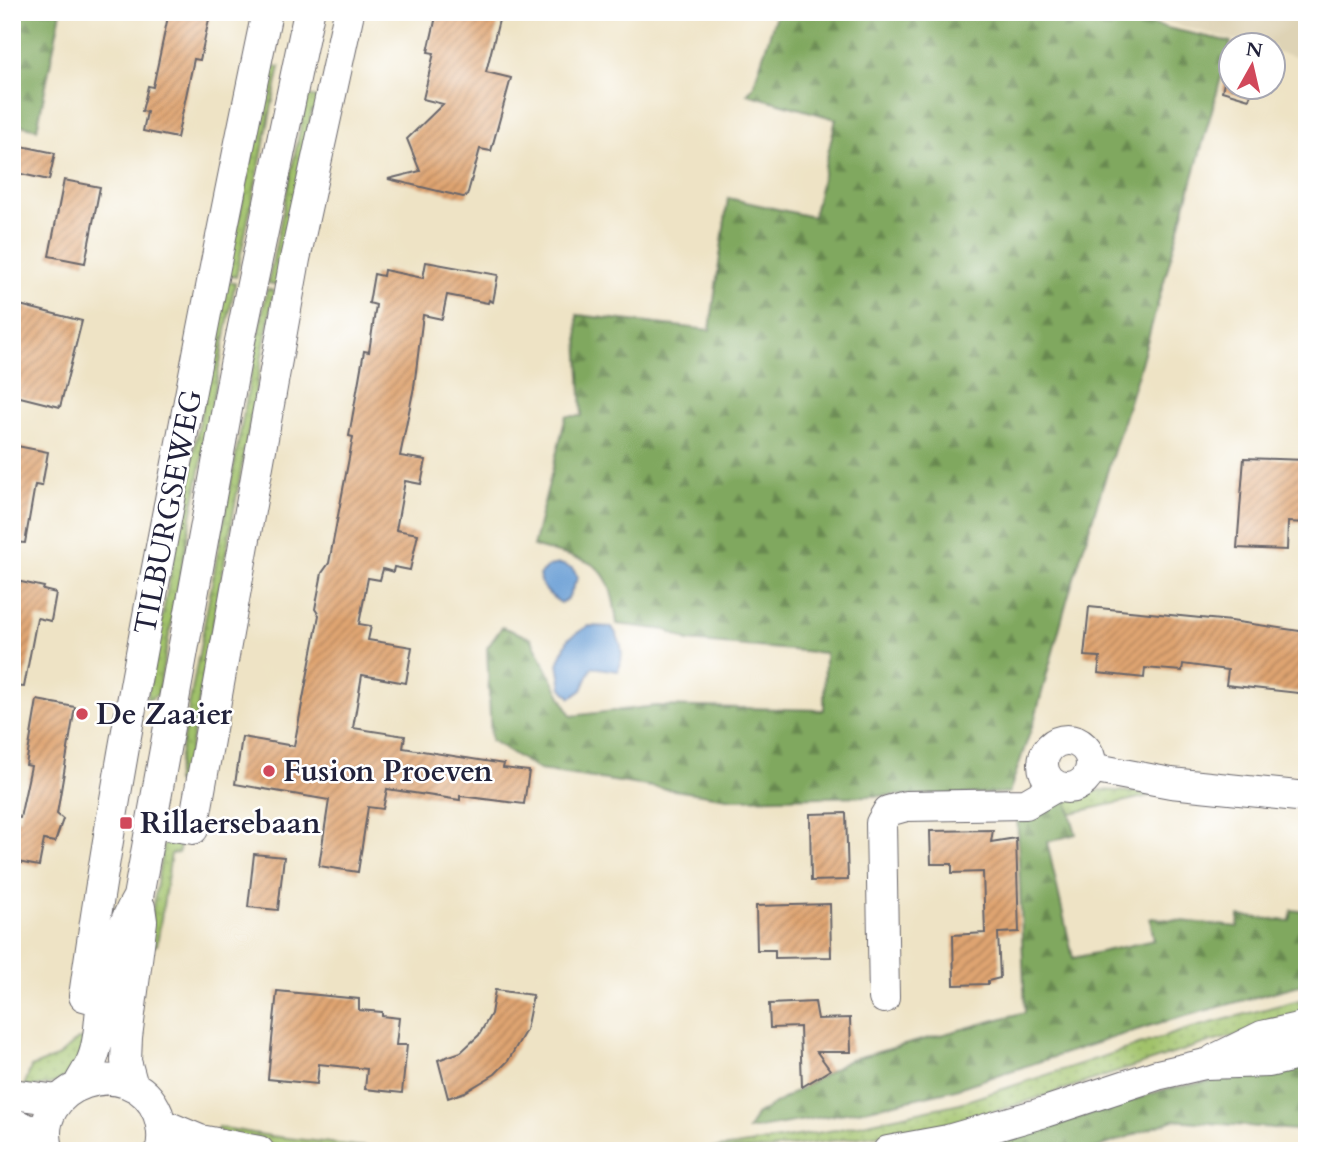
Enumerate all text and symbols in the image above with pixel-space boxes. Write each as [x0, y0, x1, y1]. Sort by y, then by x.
north arrow [1218, 32, 1288, 102]
text: N [1244, 36, 1265, 64]
street label: TILBURGSEWEG [125, 386, 212, 638]
place label: De Zaaier [96, 694, 233, 735]
marker: De Zaaier [74, 706, 90, 722]
place label: Fusion Proeven [283, 751, 493, 792]
marker: Fusion Proeven [261, 763, 277, 779]
place label: Rillaersebaan [140, 803, 321, 844]
marker: Rillaersebaan [118, 815, 134, 831]

